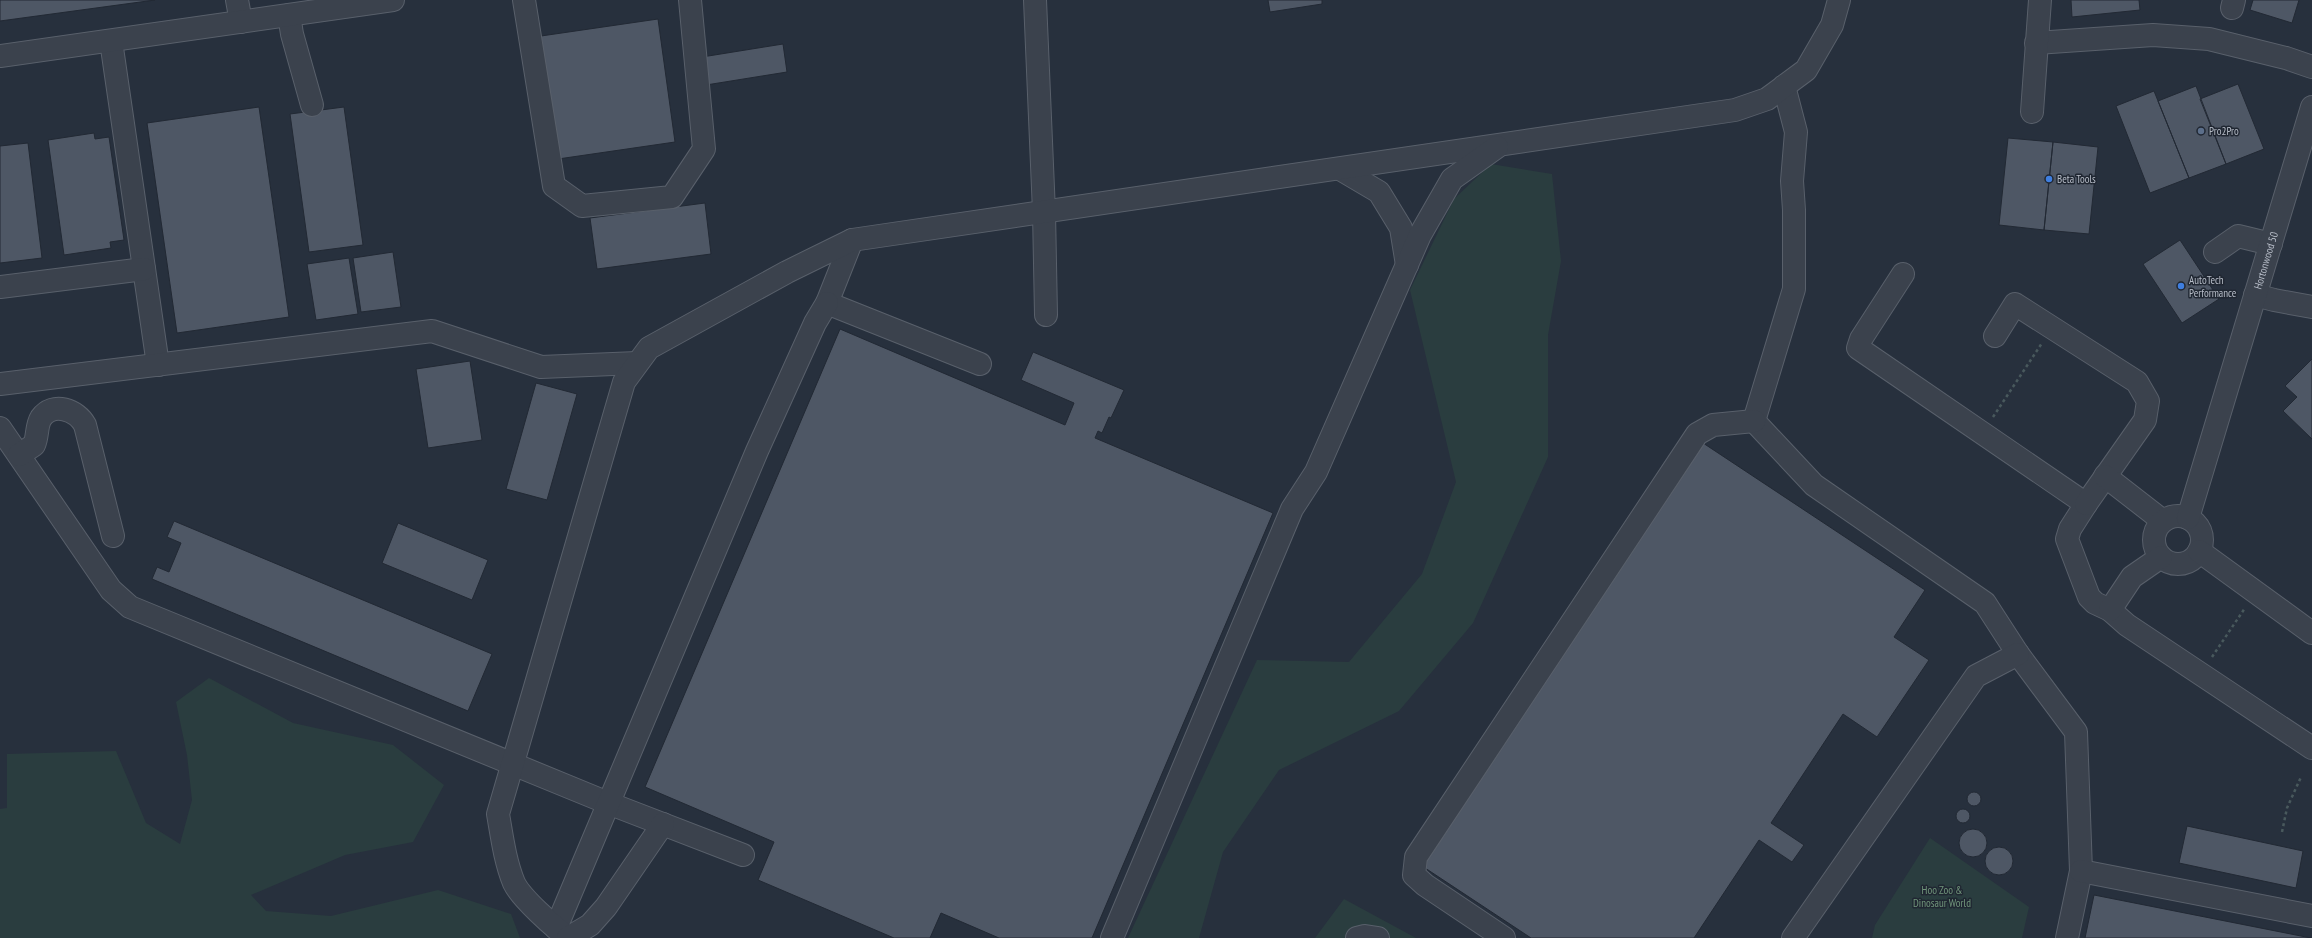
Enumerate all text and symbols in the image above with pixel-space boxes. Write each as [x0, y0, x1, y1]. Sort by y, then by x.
place label: Pro2Pro [2209, 124, 2239, 138]
marker: Pro2Pro [2196, 126, 2206, 136]
place label: Beta Tools [2057, 172, 2096, 186]
marker: Beta Tools [2044, 174, 2054, 184]
street label: Hortonwood 50 [2250, 230, 2281, 291]
place label: AutoTech Performance [2189, 273, 2237, 300]
marker: AutoTech Performance [2176, 281, 2186, 291]
park label: Hoo Zoo & Dinosaur World [1913, 883, 1971, 910]

